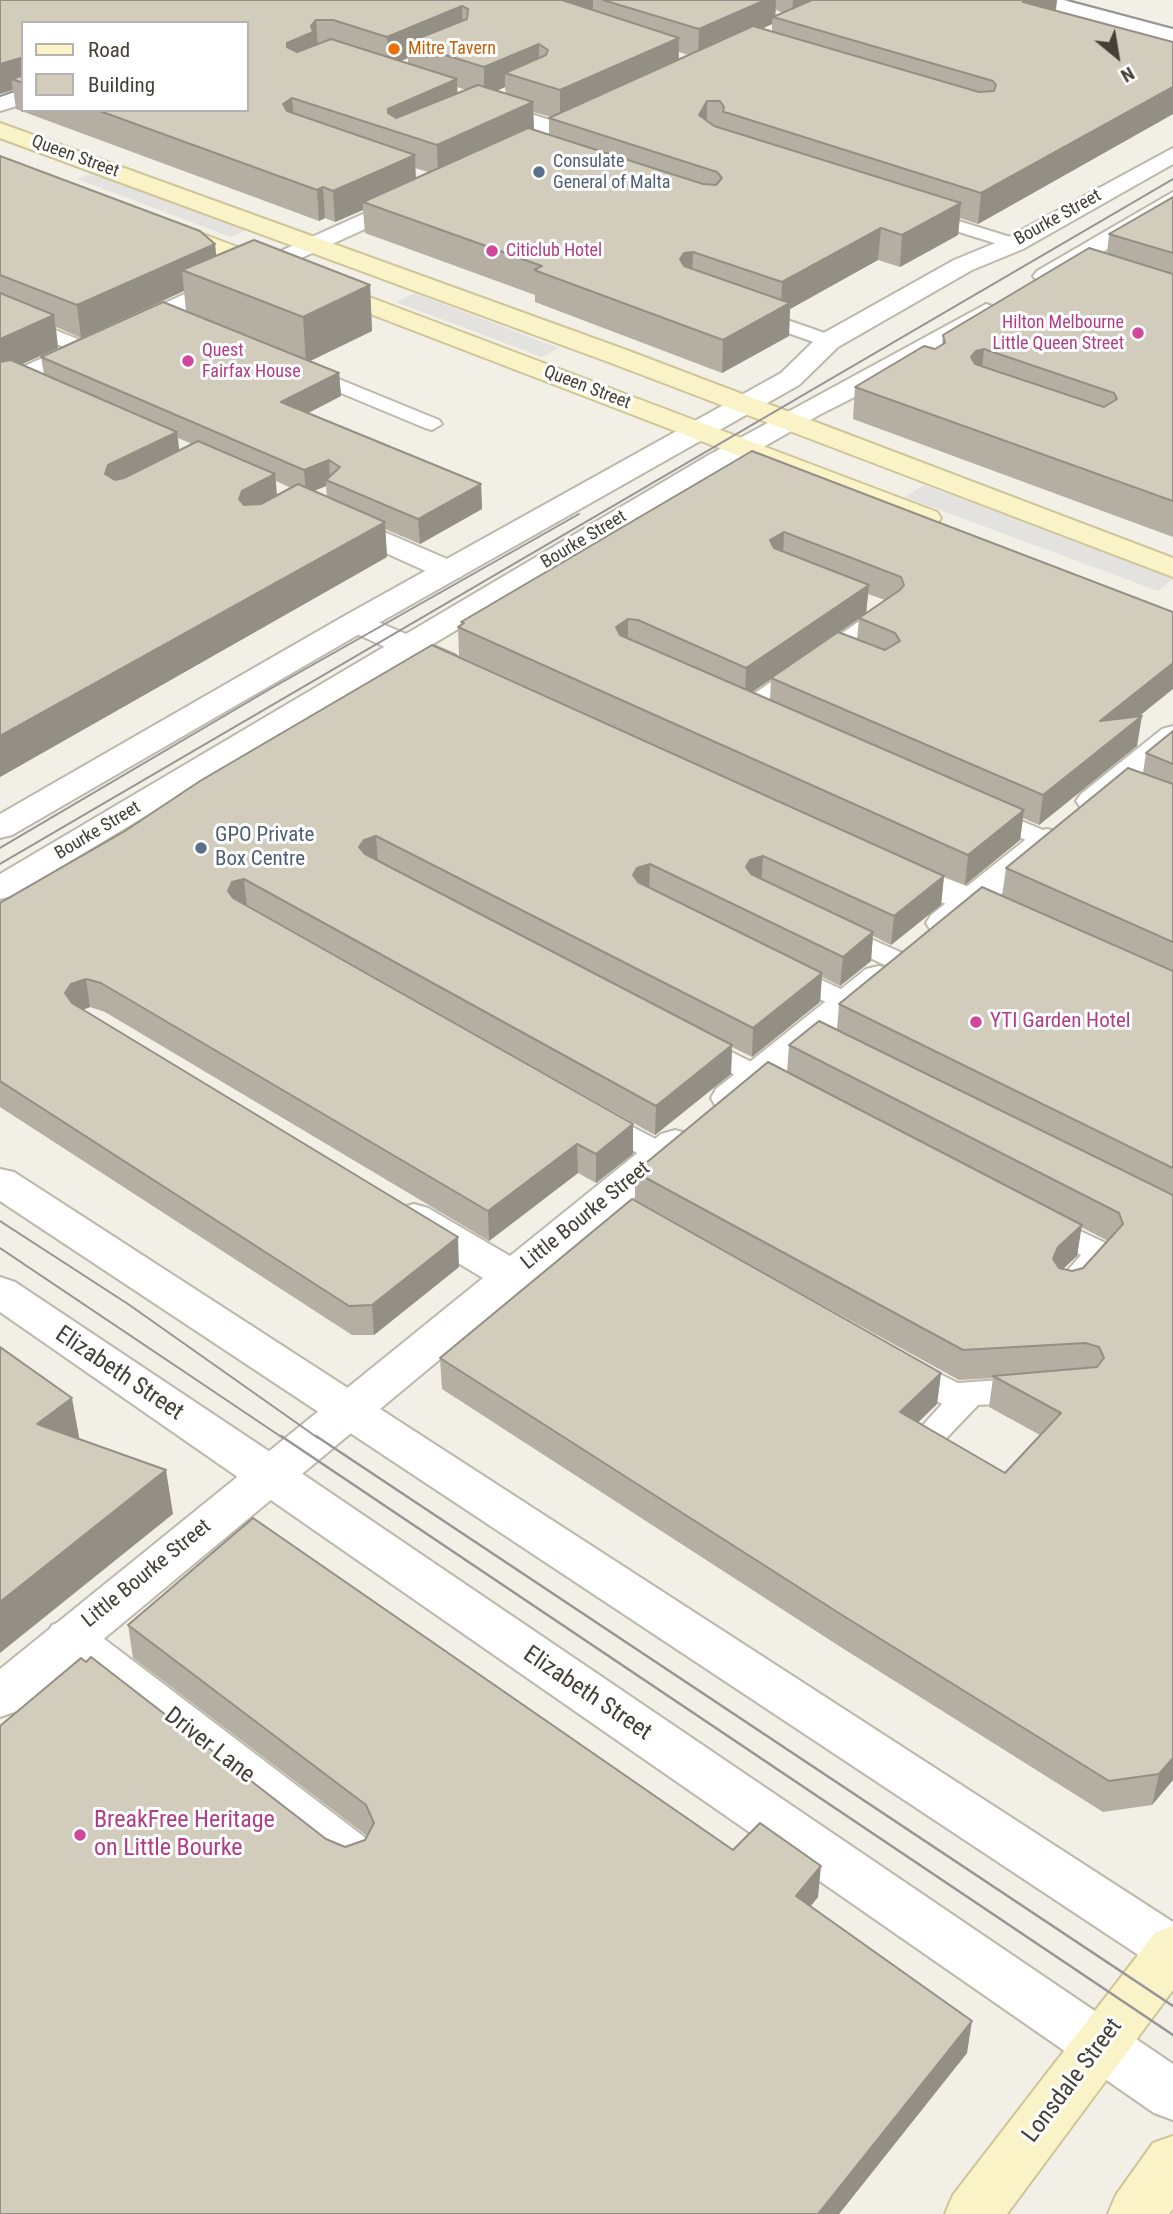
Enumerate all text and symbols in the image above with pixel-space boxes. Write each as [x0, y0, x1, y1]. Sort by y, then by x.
legend [21, 21, 248, 112]
north arrow [1082, 21, 1152, 91]
text: Road [88, 38, 130, 62]
place label: Mitre Tavern [408, 38, 496, 60]
marker: Mitre Tavern [386, 41, 402, 57]
text: N [1117, 62, 1139, 87]
text: Building [88, 73, 155, 97]
street label: Queen Street [28, 131, 122, 183]
place label: Consulate General of Malta [553, 151, 670, 194]
marker: Consulate General of Malta [531, 164, 547, 180]
street label: Bourke Street [1011, 185, 1105, 251]
place label: Citiclub Hotel [506, 240, 602, 262]
marker: Citiclub Hotel [484, 243, 500, 259]
place label: Hilton Melbourne Little Queen Street [993, 312, 1124, 354]
marker: Hilton Melbourne Little Queen Street [1130, 325, 1146, 341]
place label: Quest Fairfax House [202, 340, 301, 382]
marker: Quest Fairfax House [180, 353, 196, 369]
street label: Queen Street [540, 362, 634, 414]
street label: Bourke Street [537, 506, 631, 574]
street label: Bourke Street [51, 797, 145, 865]
place label: GPO Private Box Centre [215, 823, 314, 873]
marker: GPO Private Box Centre [193, 840, 209, 856]
place label: YTI Garden Hotel [990, 1009, 1131, 1035]
marker: YTI Garden Hotel [968, 1014, 984, 1030]
street label: Little Bourke Street [517, 1156, 655, 1276]
street label: Elizabeth Street [49, 1321, 189, 1427]
street label: Little Bourke Street [78, 1514, 216, 1634]
street label: Elizabeth Street [517, 1641, 657, 1747]
street label: Driver Lane [158, 1702, 260, 1790]
place label: BreakFree Heritage on Little Bourke [94, 1807, 275, 1863]
marker: BreakFree Heritage on Little Bourke [72, 1827, 88, 1843]
street label: Lonsdale Street [1017, 2013, 1129, 2149]

